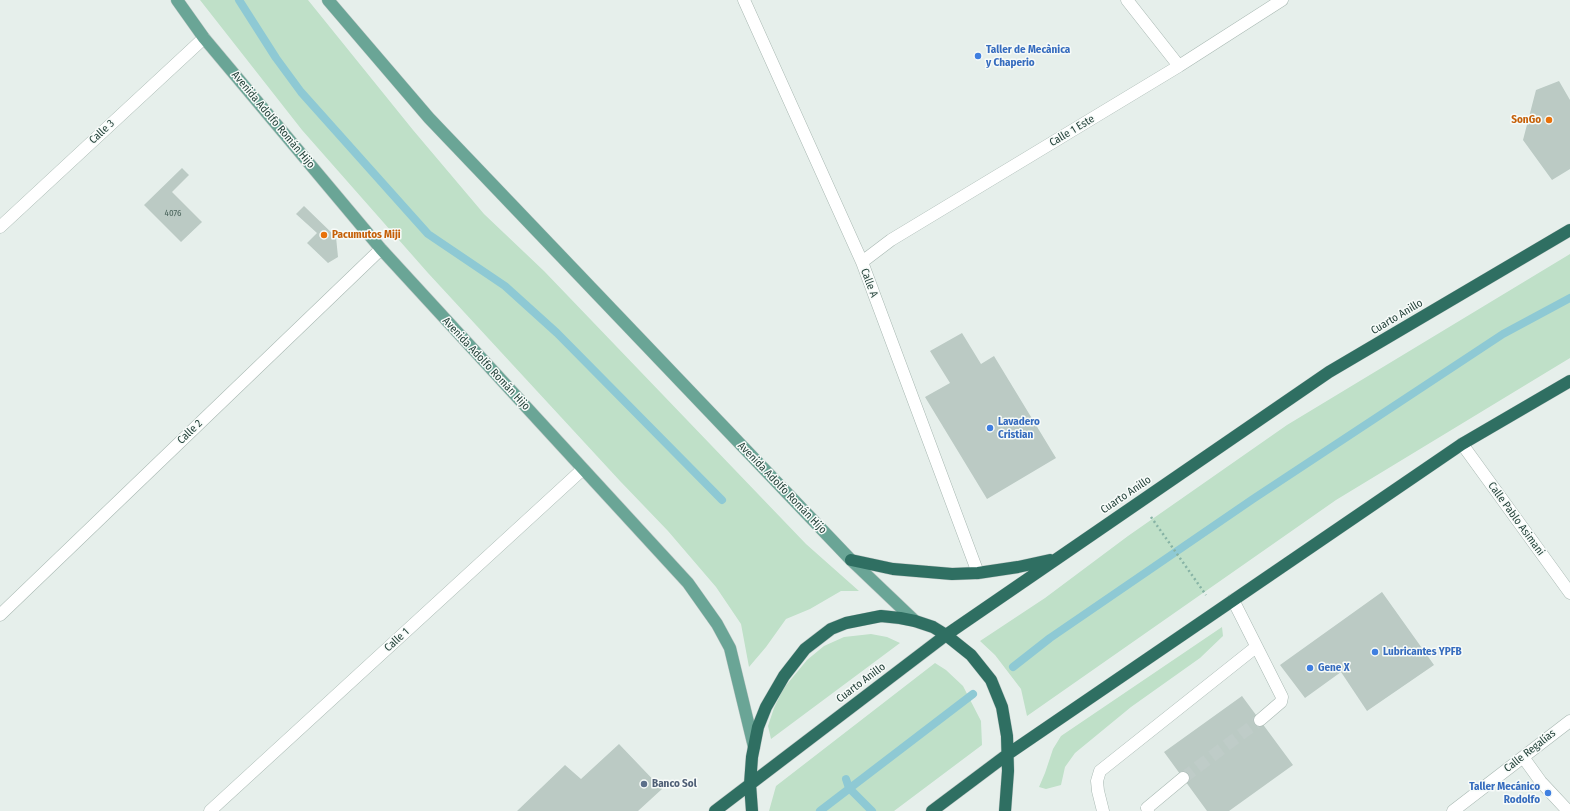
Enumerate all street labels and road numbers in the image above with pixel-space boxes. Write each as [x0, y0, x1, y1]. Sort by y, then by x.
street label: Avenida Adolfo Román Hijo [229, 69, 317, 171]
street label: Calle 1 Este [1047, 112, 1097, 150]
street label: Calle 3 [87, 117, 117, 147]
street label: Calle A [857, 266, 881, 300]
street label: Cuarto Anillo [1369, 296, 1425, 338]
street label: Avenida Adolfo Román Hijo [439, 315, 533, 413]
street label: Calle 2 [175, 417, 205, 447]
street label: Avenida Adolfo Román Hijo [735, 439, 829, 537]
street label: Cuarto Anillo [1098, 473, 1154, 517]
street label: Calle Pablo Asimani [1485, 480, 1547, 558]
street label: Calle 1 [382, 625, 412, 655]
street label: Cuarto Anillo [834, 660, 888, 706]
street label: Calle Regalías [1502, 727, 1558, 775]

